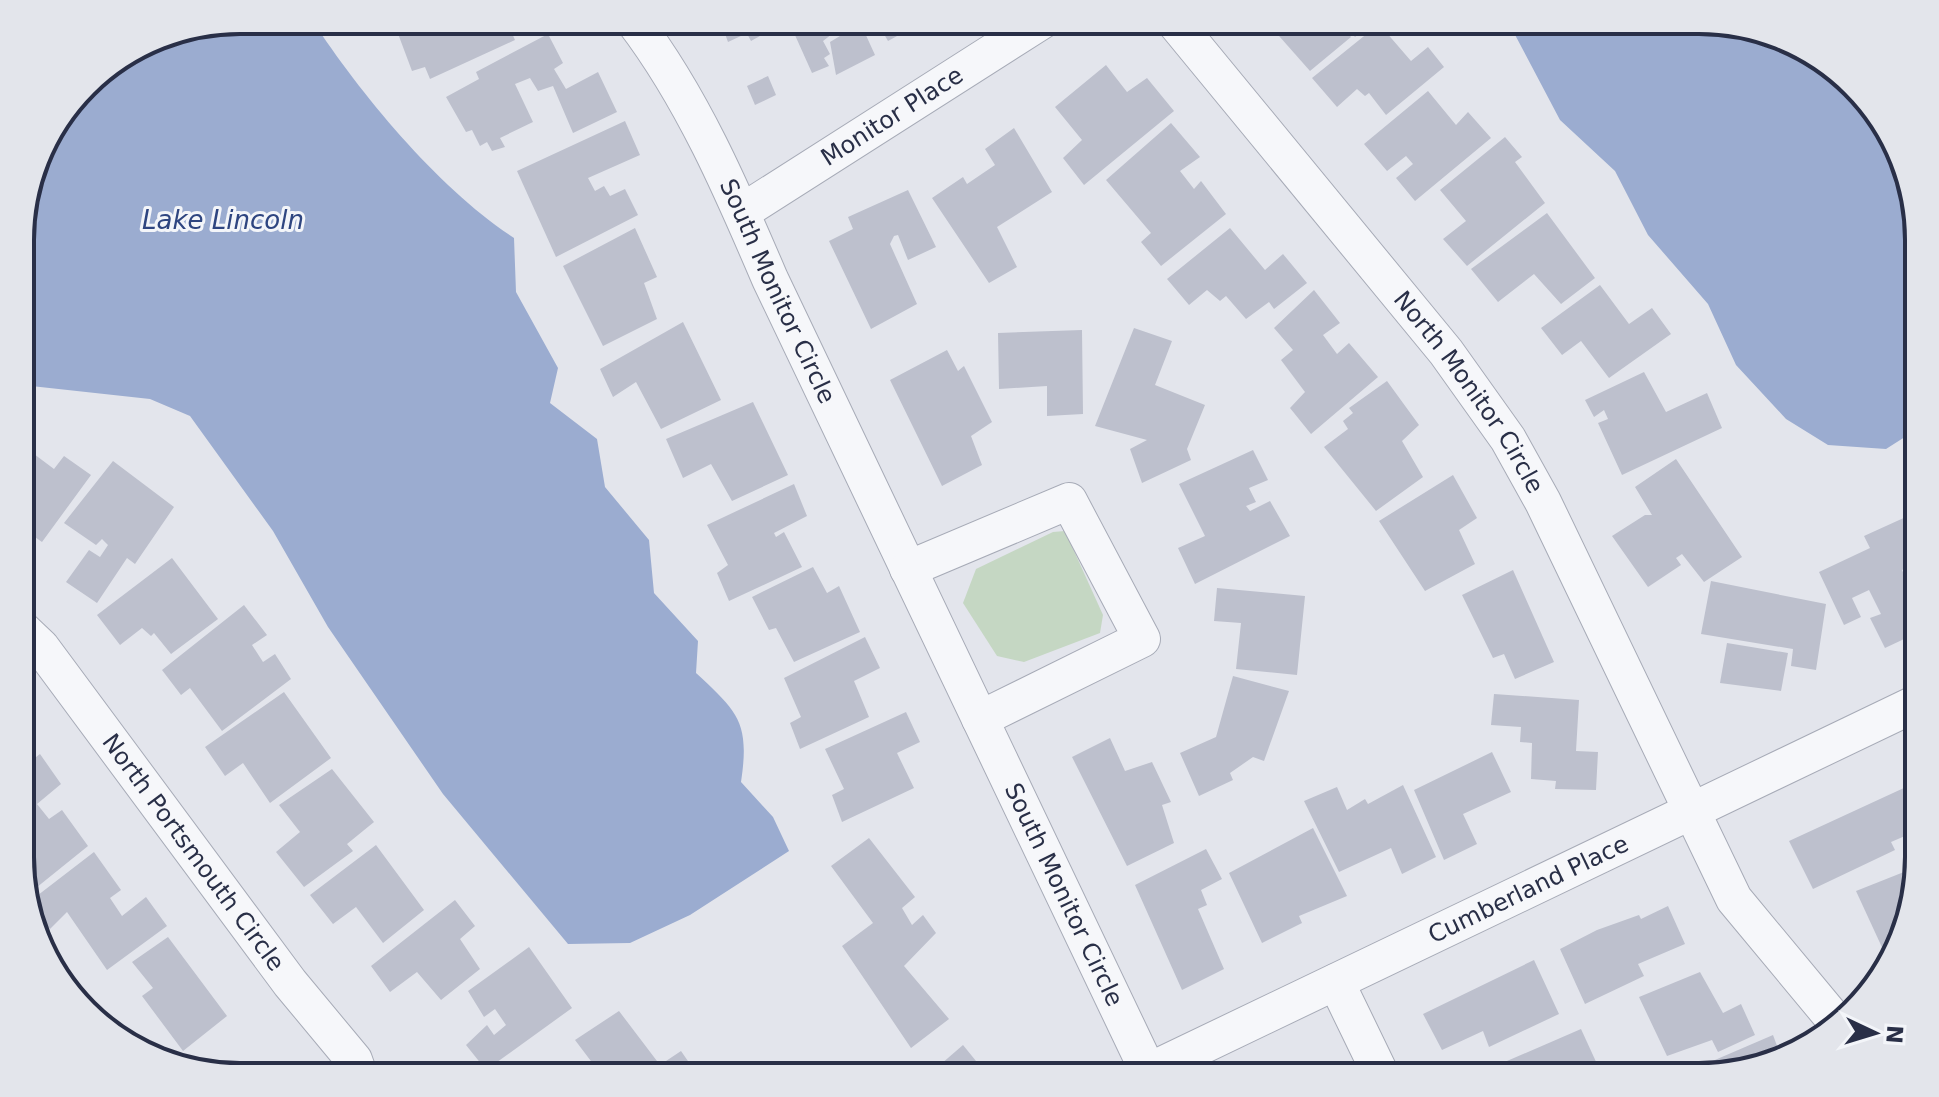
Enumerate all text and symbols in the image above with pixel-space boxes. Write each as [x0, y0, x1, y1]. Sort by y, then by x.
street label: Monitor Place [816, 61, 968, 172]
street label: South Monitor Circle [714, 175, 841, 408]
water label: Lake Lincoln [142, 205, 304, 235]
street label: North Monitor Circle [1388, 286, 1549, 498]
street label: North Portsmouth Circle [96, 729, 290, 977]
street label: South Monitor Circle [999, 779, 1129, 1011]
street label: Cumberland Place [1424, 829, 1633, 949]
north arrow [1835, 993, 1915, 1073]
text: N [1881, 1024, 1908, 1044]

